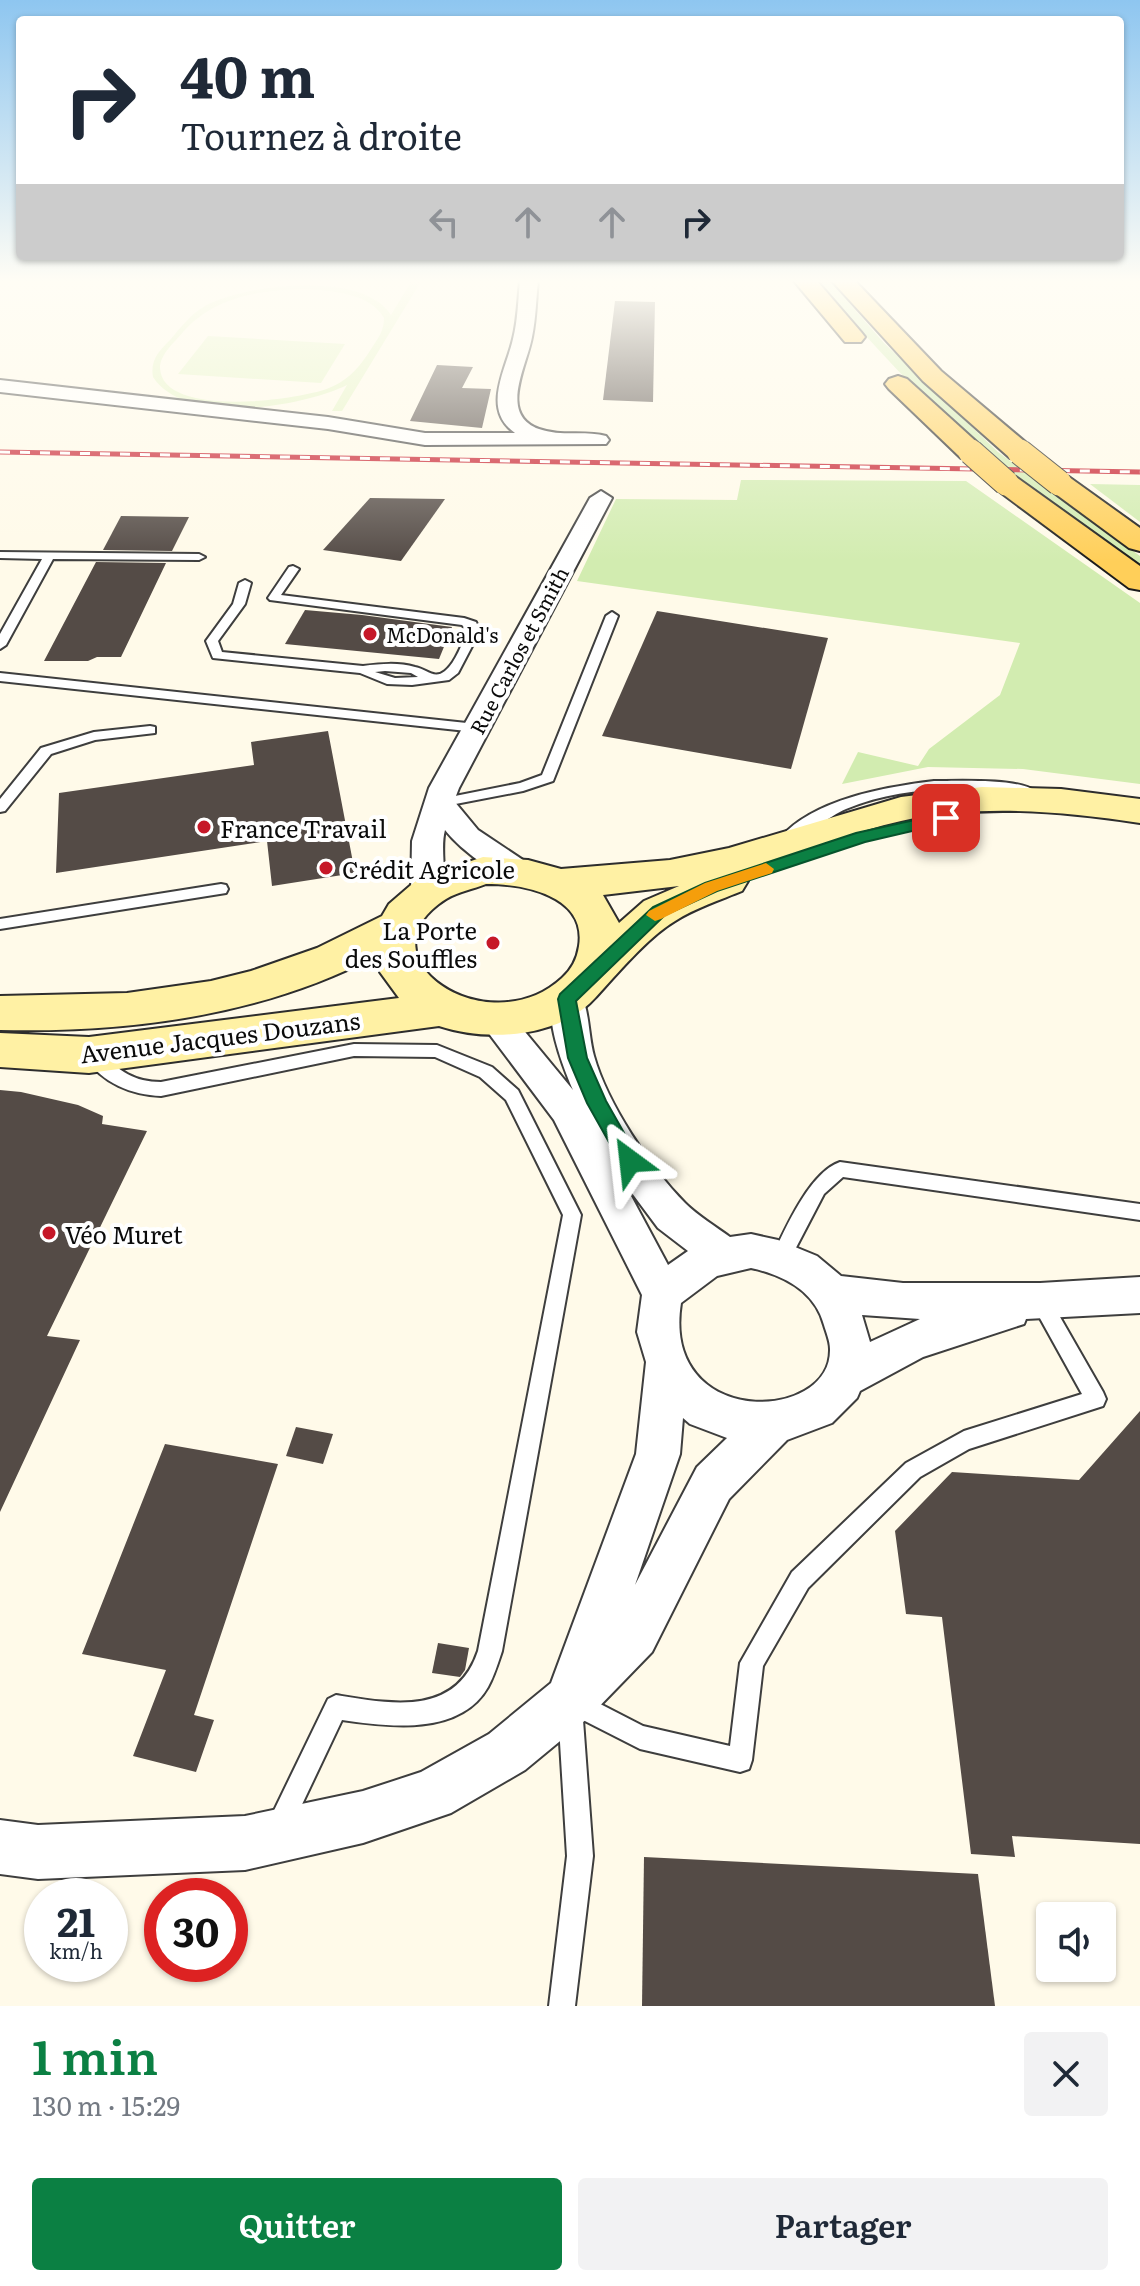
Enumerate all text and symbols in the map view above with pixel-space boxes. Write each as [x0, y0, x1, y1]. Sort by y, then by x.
text: 40 m [180, 32, 315, 115]
icon: right [48, 48, 152, 152]
text: Tournez à droite [180, 108, 462, 161]
icon: left [422, 200, 466, 244]
icon: ahead [506, 200, 550, 244]
icon: ahead [590, 200, 634, 244]
icon: right [674, 200, 718, 244]
street label: Rue Carlos et Smith [461, 561, 575, 739]
place label: McDonald's [386, 619, 498, 649]
marker: McDonald's [361, 625, 379, 643]
pin [912, 784, 980, 852]
icon: arrive [924, 796, 968, 840]
place label: France Travail [220, 810, 386, 845]
marker: France Travail [195, 818, 213, 836]
place label: Crédit Agricole [342, 851, 515, 886]
marker: Crédit Agricole [317, 859, 335, 877]
place label: La Porte des Souffles [345, 912, 477, 975]
marker: La Porte des Souffles [484, 934, 502, 952]
street label: Avenue Jacques Douzans [78, 1001, 362, 1071]
position arrow [588, 1119, 672, 1203]
place label: Véo Muret [65, 1216, 183, 1251]
marker: Véo Muret [40, 1224, 58, 1242]
speed limit sign: 30 [144, 1878, 248, 1982]
text: 21 [57, 1890, 95, 1949]
map controls [1036, 1902, 1116, 1982]
button: sound [1036, 1902, 1116, 1982]
text: km/h [49, 1935, 103, 1965]
text: 1 min [32, 2019, 158, 2090]
button: close [1024, 2032, 1108, 2116]
text: 130 m · 15:29 [32, 2085, 180, 2124]
button: Quitter [32, 2178, 562, 2270]
button: Partager [578, 2178, 1108, 2270]

